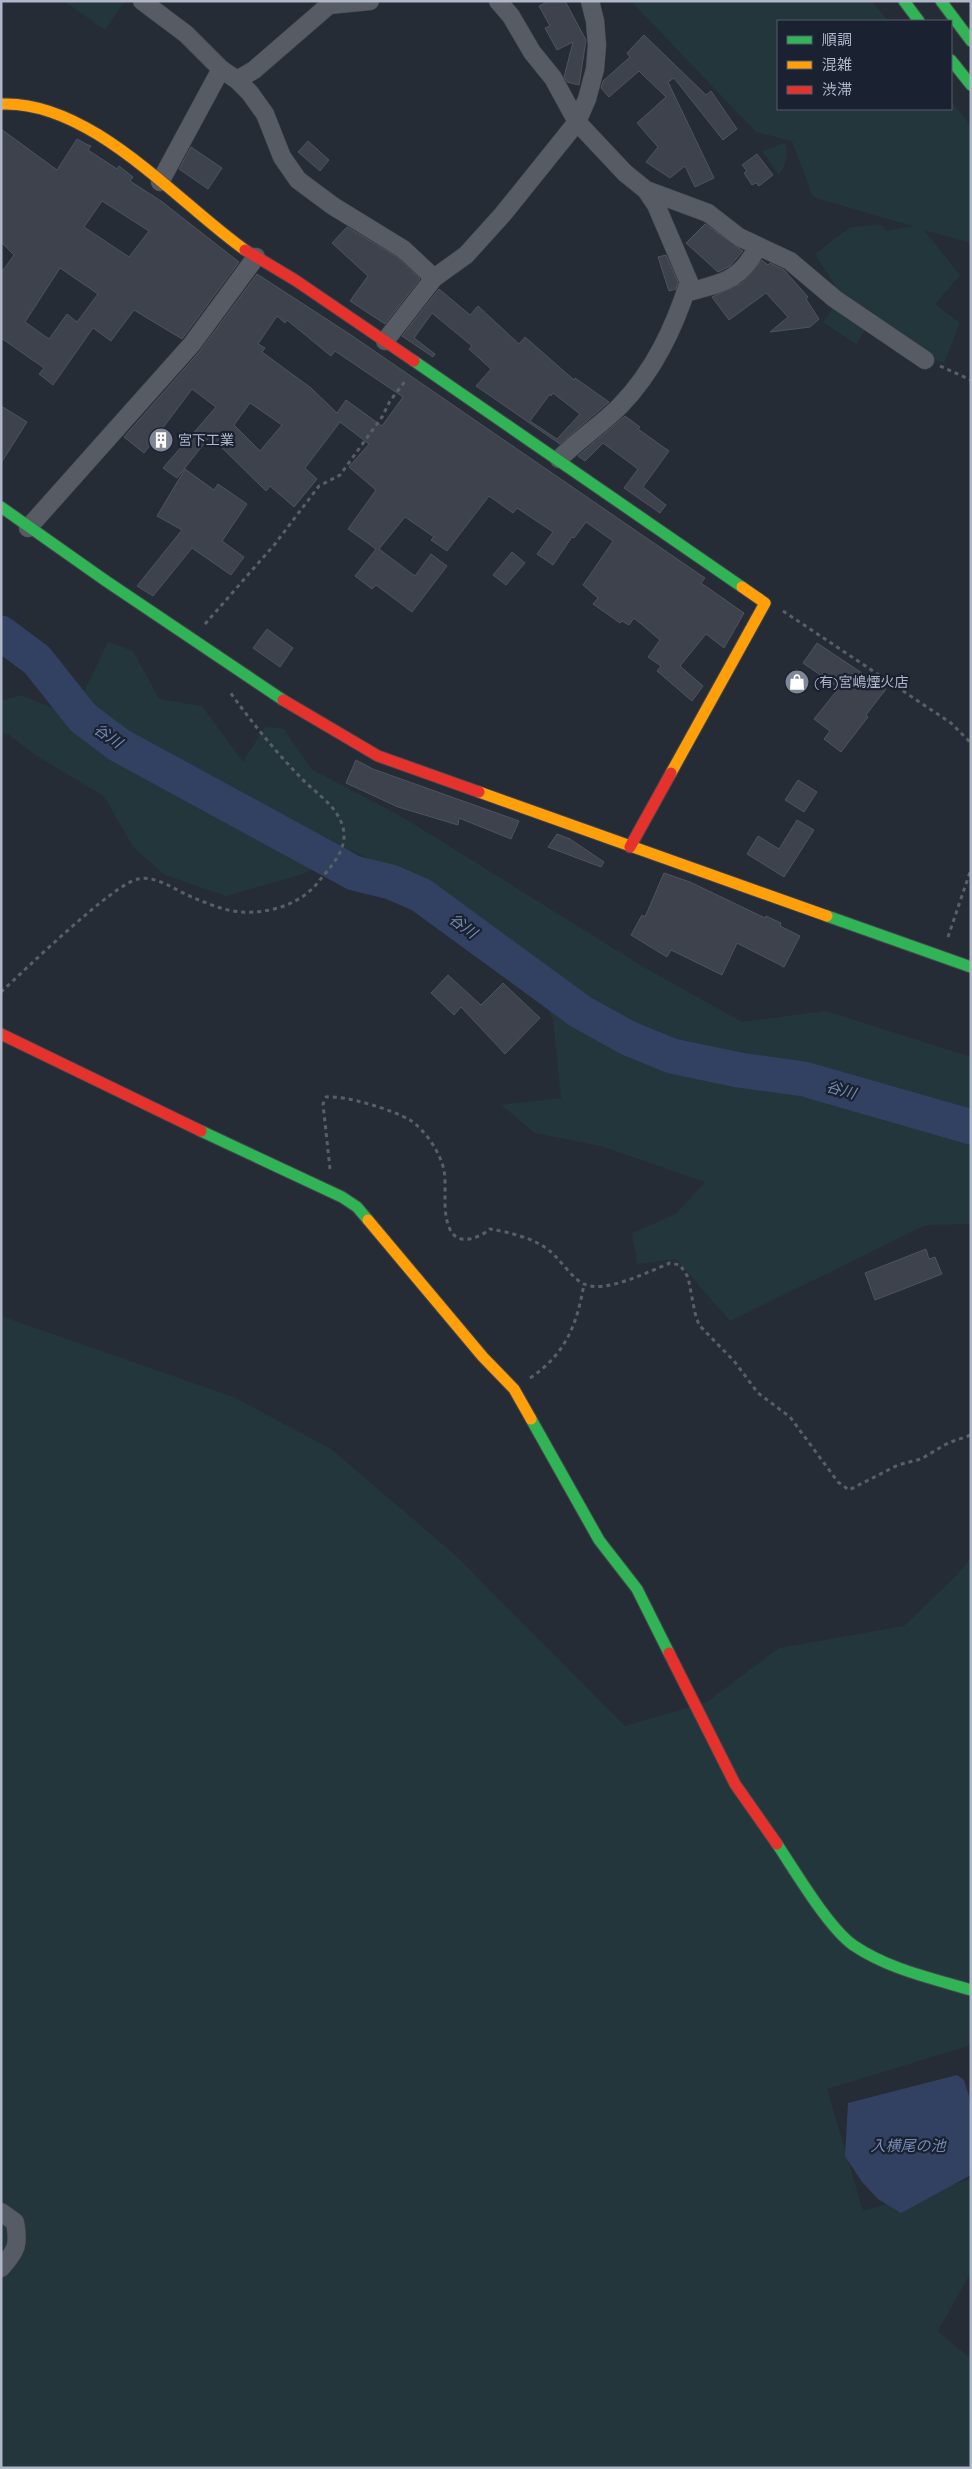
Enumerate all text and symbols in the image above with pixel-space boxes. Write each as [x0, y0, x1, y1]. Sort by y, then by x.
legend [777, 20, 952, 110]
text: 順調 [822, 30, 852, 49]
text: 混雑 [822, 55, 852, 74]
text: 渋滞 [822, 80, 852, 99]
building icon: 宮下工業 [148, 427, 174, 453]
place label: 宮下工業 [178, 431, 234, 449]
shop icon: (有)宮嶋煙火店 [784, 669, 810, 695]
place label: (有)宮嶋煙火店 [814, 673, 908, 691]
water label: 谷川 [91, 719, 128, 753]
water label: 谷川 [446, 909, 483, 943]
water label: 谷川 [824, 1076, 860, 1103]
water label: 入横尾の池 [870, 2136, 947, 2155]

